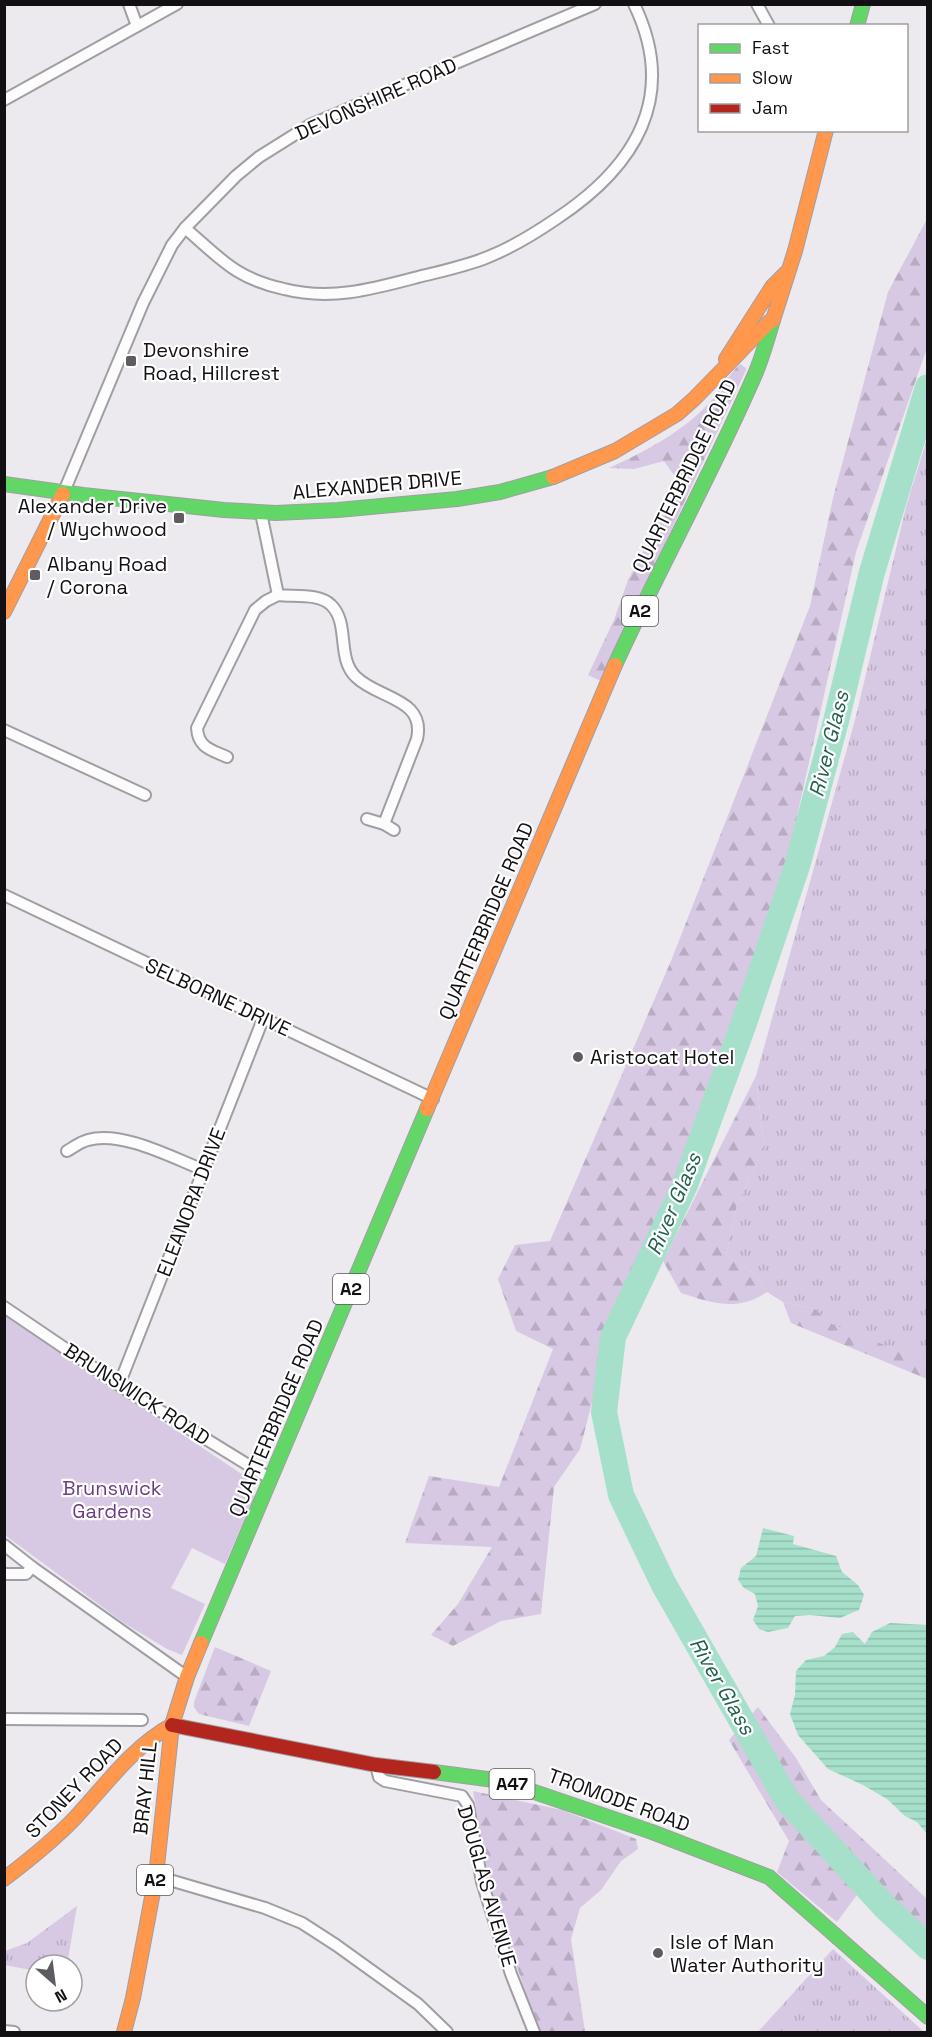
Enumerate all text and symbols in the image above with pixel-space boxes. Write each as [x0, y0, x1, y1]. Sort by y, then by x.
legend [698, 24, 908, 132]
text: Fast [752, 36, 789, 59]
street label: DEVONSHIRE ROAD [291, 52, 461, 146]
text: Slow [752, 66, 793, 89]
text: Jam [752, 96, 788, 119]
place label: Devonshire Road, Hillcrest [143, 337, 280, 386]
marker: Devonshire Road, Hillcrest [124, 354, 138, 368]
street label: QUARTERBRIDGE ROAD [626, 375, 742, 577]
street label: ALEXANDER DRIVE [291, 465, 463, 505]
place label: Alexander Drive / Wychwood [18, 493, 167, 542]
marker: Alexander Drive / Wychwood [172, 511, 186, 525]
place label: Albany Road / Corona [47, 551, 167, 600]
marker: Albany Road / Corona [28, 568, 42, 582]
road number: A2 [622, 596, 658, 626]
water label: River Glass [802, 687, 855, 800]
street label: QUARTERBRIDGE ROAD [433, 818, 539, 1024]
street label: SELBORNE DRIVE [141, 952, 295, 1042]
place label: Aristocat Hotel [590, 1044, 734, 1070]
marker: Aristocat Hotel [571, 1050, 585, 1064]
street label: ELEANORA DRIVE [151, 1124, 231, 1280]
water label: River Glass [640, 1148, 707, 1259]
road number: A2 [333, 1274, 369, 1304]
street label: QUARTERBRIDGE ROAD [223, 1315, 329, 1521]
street label: BRUNSWICK ROAD [59, 1337, 215, 1451]
park label: Brunswick Gardens [62, 1475, 162, 1524]
water label: River Glass [684, 1632, 762, 1740]
street label: STONEY ROAD [20, 1732, 128, 1844]
street label: BRAY HILL [127, 1740, 163, 1836]
street label: TROMODE ROAD [544, 1762, 694, 1838]
road number: A47 [490, 1769, 534, 1799]
street label: DOUGLAS AVENUE [452, 1802, 522, 1970]
road number: A2 [137, 1865, 173, 1895]
place label: Isle of Man Water Authority [670, 1929, 824, 1978]
marker: Isle of Man Water Authority [651, 1946, 665, 1960]
north arrow [24, 1953, 84, 2013]
text: N [51, 1984, 70, 2008]

